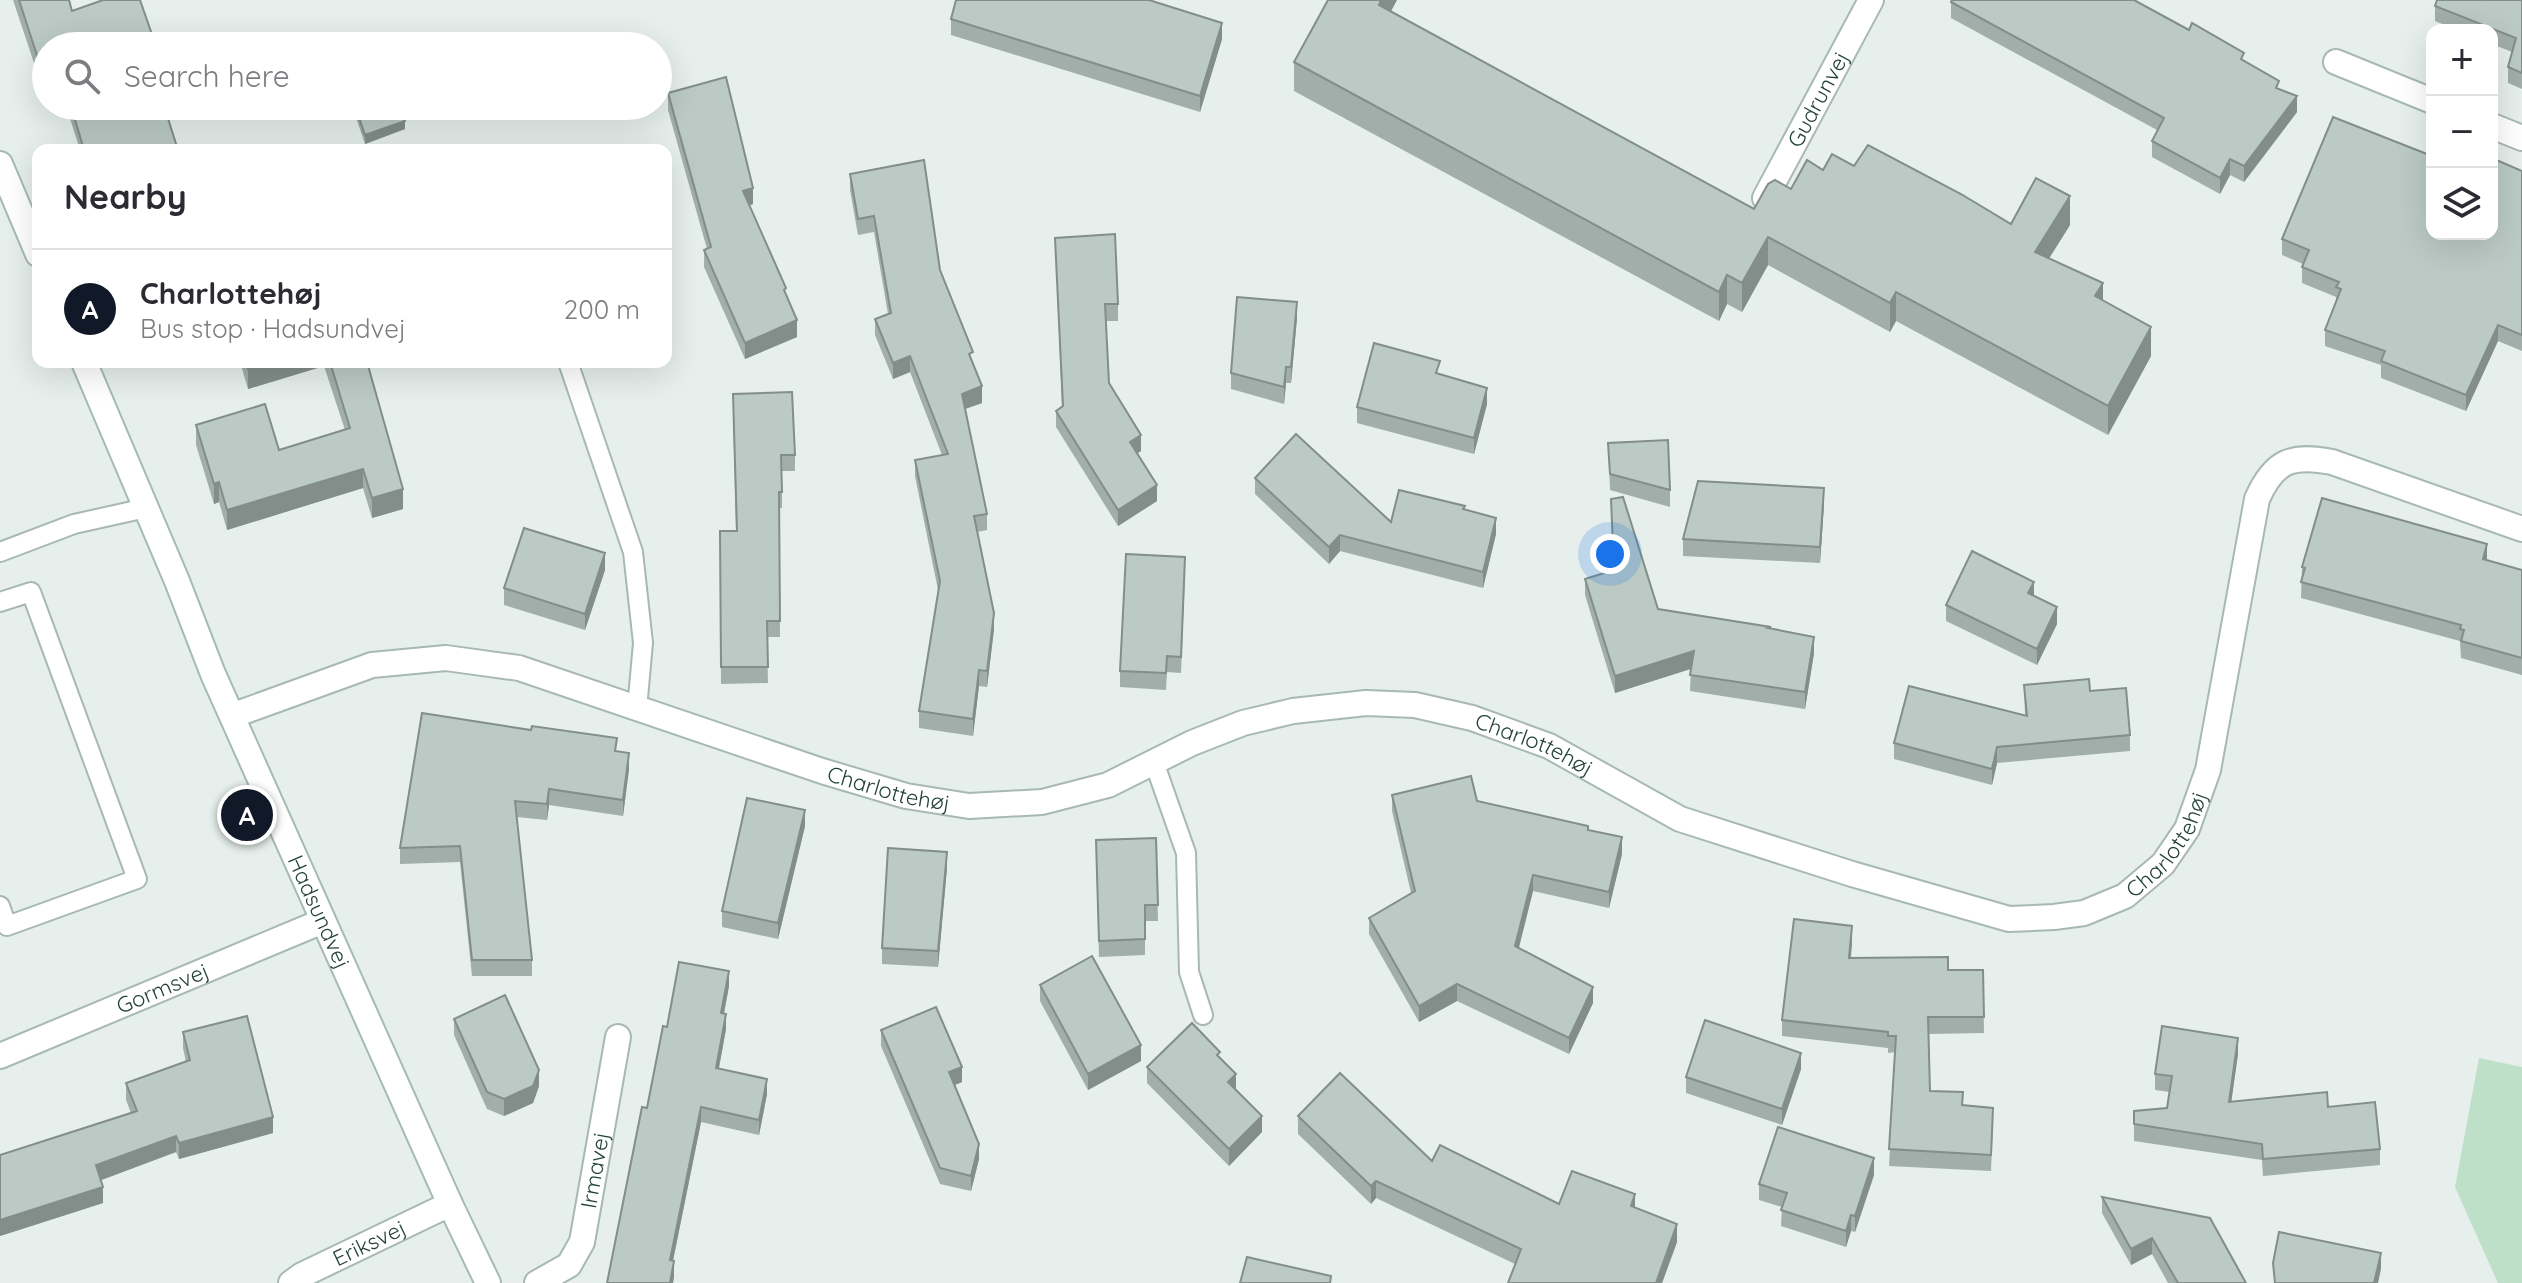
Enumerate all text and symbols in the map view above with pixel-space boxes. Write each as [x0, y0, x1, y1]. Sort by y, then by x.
map controls [2426, 24, 2498, 240]
button: + [2426, 24, 2498, 96]
search box [32, 32, 672, 120]
street label: Gudrunvej [1781, 46, 1855, 152]
icon: search [60, 54, 104, 98]
text: Search here [124, 57, 290, 95]
button: − [2426, 96, 2498, 168]
button: layers [2426, 168, 2498, 240]
text: Nearby [64, 175, 187, 218]
text: Charlottehøj [140, 274, 321, 312]
text: A [82, 293, 98, 326]
text: 200 m [564, 293, 640, 326]
text: Bus stop · Hadsundvej [140, 312, 406, 345]
your location [1590, 534, 1630, 574]
street label: Charlottehøj [1471, 706, 1598, 782]
street label: Charlottehøj [824, 759, 952, 817]
pin: A [221, 785, 273, 845]
street label: Charlottehøj [2120, 788, 2213, 903]
street label: Hadsundvej [282, 851, 357, 973]
street label: Gormsvej [112, 956, 213, 1020]
street label: Irmavej [574, 1130, 615, 1211]
street label: Eriksvej [328, 1213, 410, 1272]

